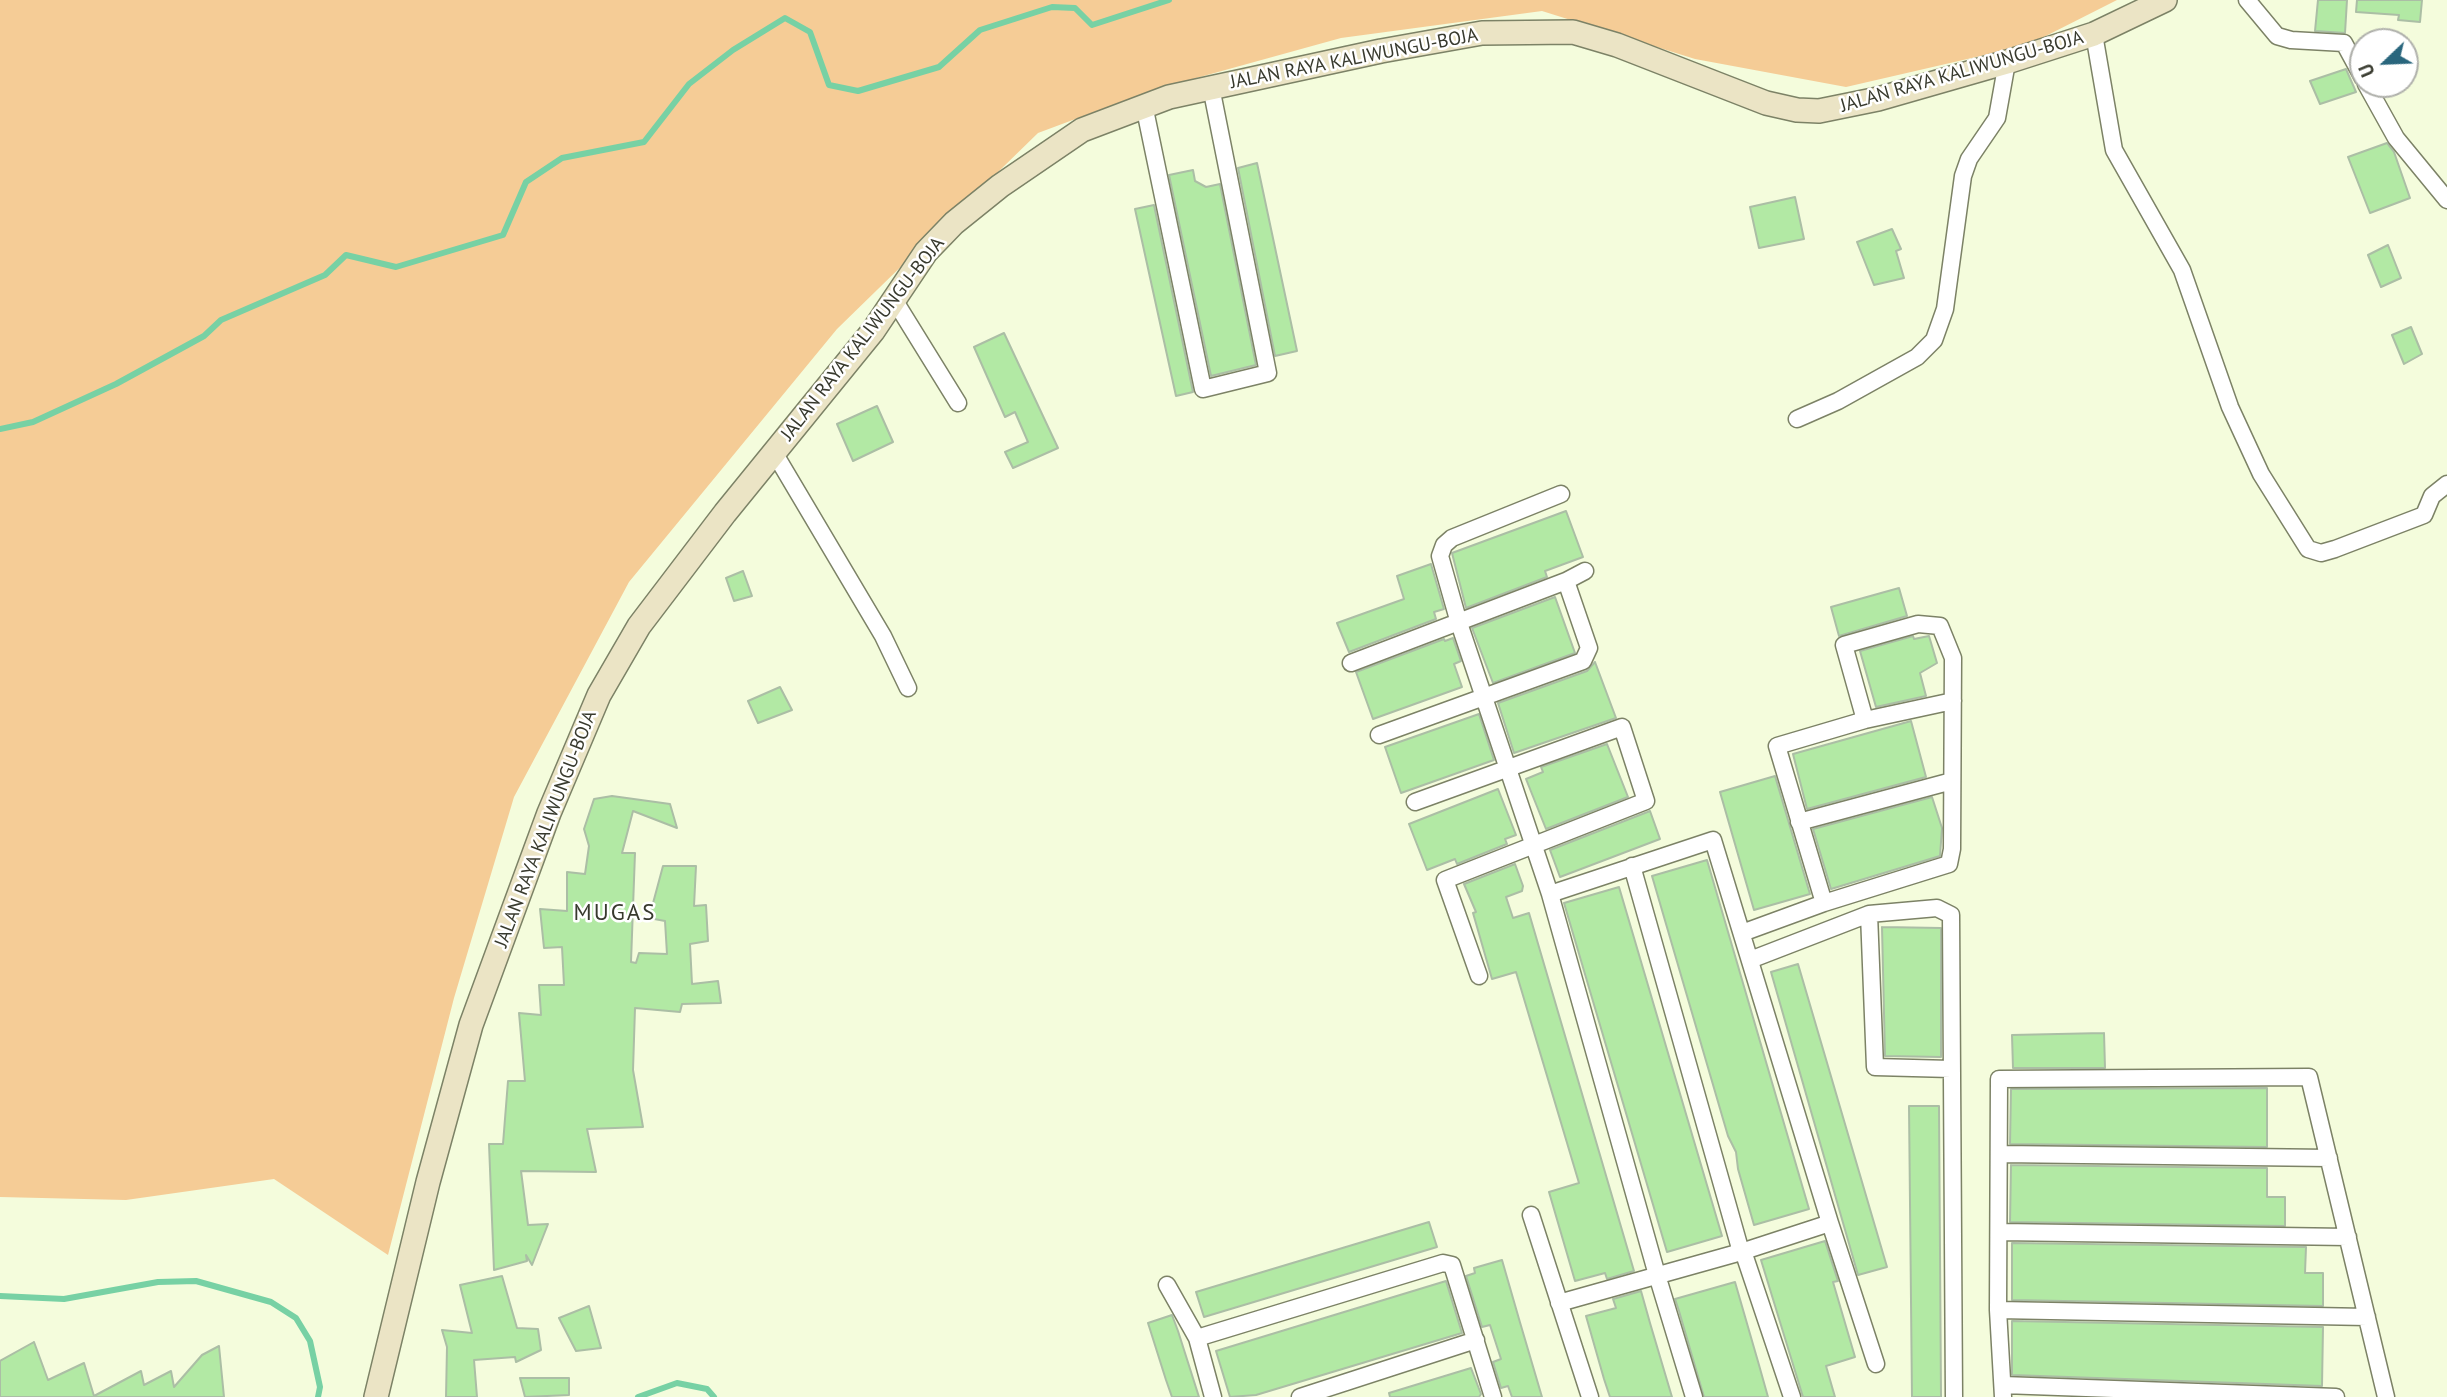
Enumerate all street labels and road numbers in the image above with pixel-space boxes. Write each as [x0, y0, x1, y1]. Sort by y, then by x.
street label: JALAN RAYA KALIWUNGU-BOJA [1228, 24, 1480, 94]
street label: JALAN RAYA KALIWUNGU-BOJA [1838, 26, 2086, 118]
street label: JALAN RAYA KALIWUNGU-BOJA [777, 233, 949, 445]
street label: JALAN RAYA KALIWUNGU-BOJA [490, 707, 602, 951]

